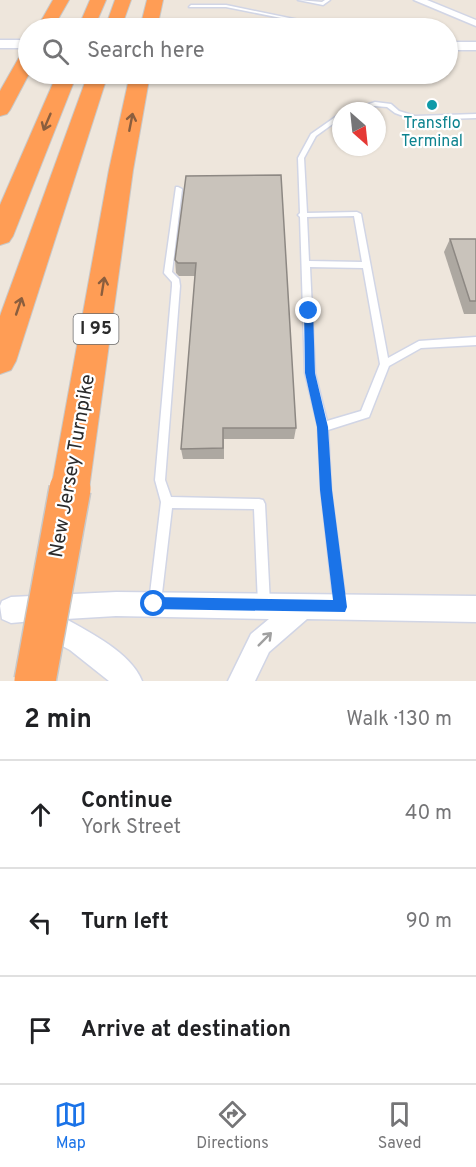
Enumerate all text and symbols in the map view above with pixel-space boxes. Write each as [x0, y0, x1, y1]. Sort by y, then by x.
search box [18, 18, 458, 84]
icon: search [39, 35, 72, 68]
text: Search here [87, 38, 205, 65]
marker: Transflo Terminal [425, 98, 439, 112]
north arrow [332, 102, 386, 156]
one-way arrow [41, 112, 52, 131]
one-way arrow [126, 112, 137, 132]
place label: Transflo Terminal [401, 114, 463, 152]
one-way arrow [97, 277, 108, 297]
one-way arrow [14, 297, 25, 316]
route end [295, 297, 321, 323]
road number: I 95 [74, 314, 118, 344]
street label: New Jersey Turnpike [44, 372, 102, 560]
route start [140, 590, 166, 616]
one-way arrow [257, 632, 272, 647]
text: 2 min [24, 704, 92, 737]
text: Walk · 130 m [346, 707, 452, 733]
text: Continue [81, 788, 172, 815]
icon: ahead [24, 798, 57, 831]
text: 40 m [405, 801, 452, 827]
text: York Street [81, 815, 181, 841]
icon: left [24, 906, 57, 939]
text: Turn left [81, 909, 169, 936]
text: 90 m [406, 909, 452, 935]
icon: arrive [24, 1014, 57, 1047]
text: Arrive at destination [81, 1017, 291, 1044]
tab: Map [54, 1098, 87, 1154]
tab: Directions [196, 1098, 269, 1154]
tab: Saved [378, 1098, 422, 1154]

